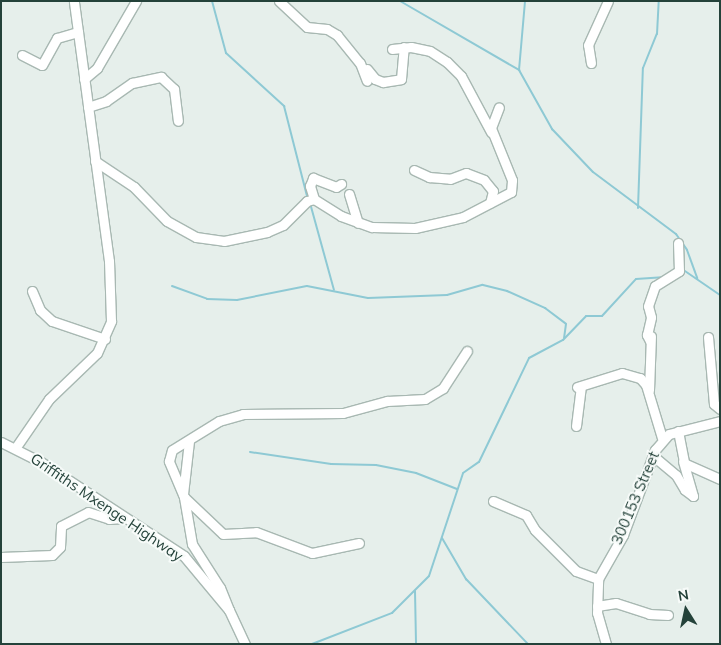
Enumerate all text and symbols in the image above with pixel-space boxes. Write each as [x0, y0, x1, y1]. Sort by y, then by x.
street label: Griffiths Mxenge Highway [27, 449, 187, 565]
street label: 300153 Street [607, 449, 663, 547]
north arrow [661, 585, 711, 635]
text: N [677, 585, 690, 605]

